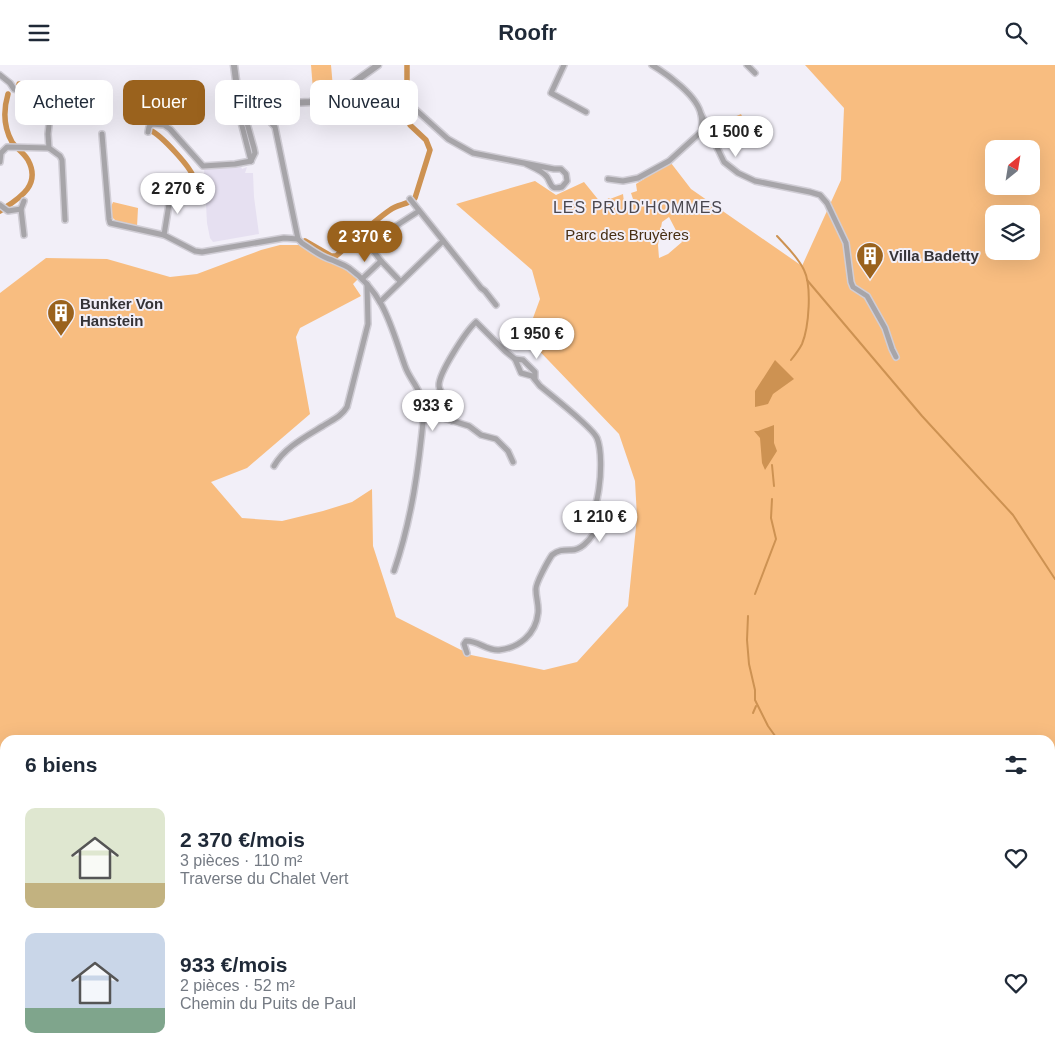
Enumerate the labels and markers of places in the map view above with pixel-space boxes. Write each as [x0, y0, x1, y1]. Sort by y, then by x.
pin: 1 500 € [690, 116, 782, 158]
pin: 2 270 € [132, 173, 224, 215]
pin: 2 370 € [319, 221, 411, 263]
building icon: Villa Badetty [855, 241, 885, 280]
place label: Villa Badetty [889, 247, 979, 264]
place label: Bunker Von Hanstein [80, 295, 163, 329]
building icon: Bunker Von Hanstein [46, 298, 76, 337]
pin: 1 950 € [491, 317, 583, 360]
pin: 933 € [398, 389, 468, 432]
pin: 1 210 € [554, 501, 646, 543]

